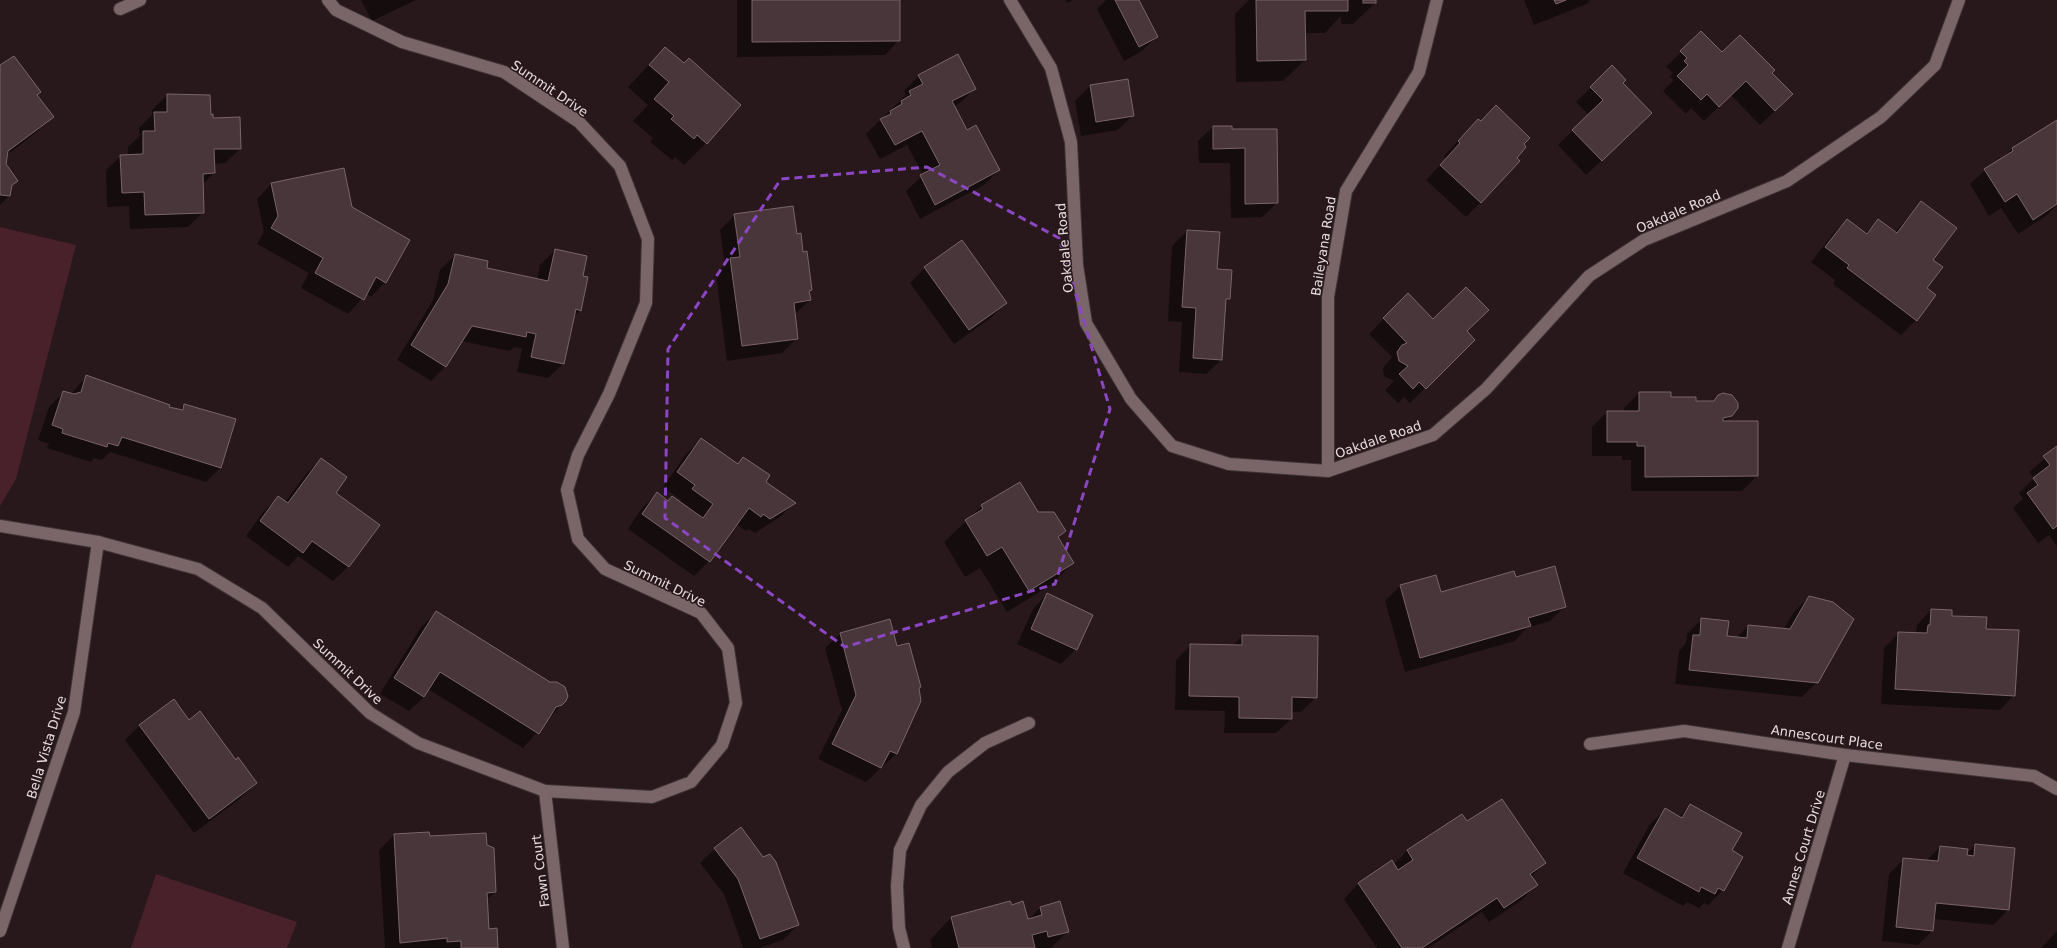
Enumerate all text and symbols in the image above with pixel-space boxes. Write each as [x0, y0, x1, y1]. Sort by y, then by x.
street label: Summit Drive [508, 57, 591, 120]
street label: Oakdale Road [1634, 187, 1723, 236]
street label: Baileyana Road [1308, 195, 1339, 297]
street label: Oakdale Road [1053, 202, 1076, 294]
street label: Oakdale Road [1333, 418, 1423, 461]
street label: Summit Drive [621, 557, 708, 610]
street label: Summit Drive [310, 635, 385, 707]
street label: Bella Vista Drive [24, 694, 69, 801]
street label: Annescourt Place [1770, 722, 1884, 753]
street label: Annes Court Drive [1779, 788, 1828, 906]
street label: Fawn Court [529, 834, 552, 908]

